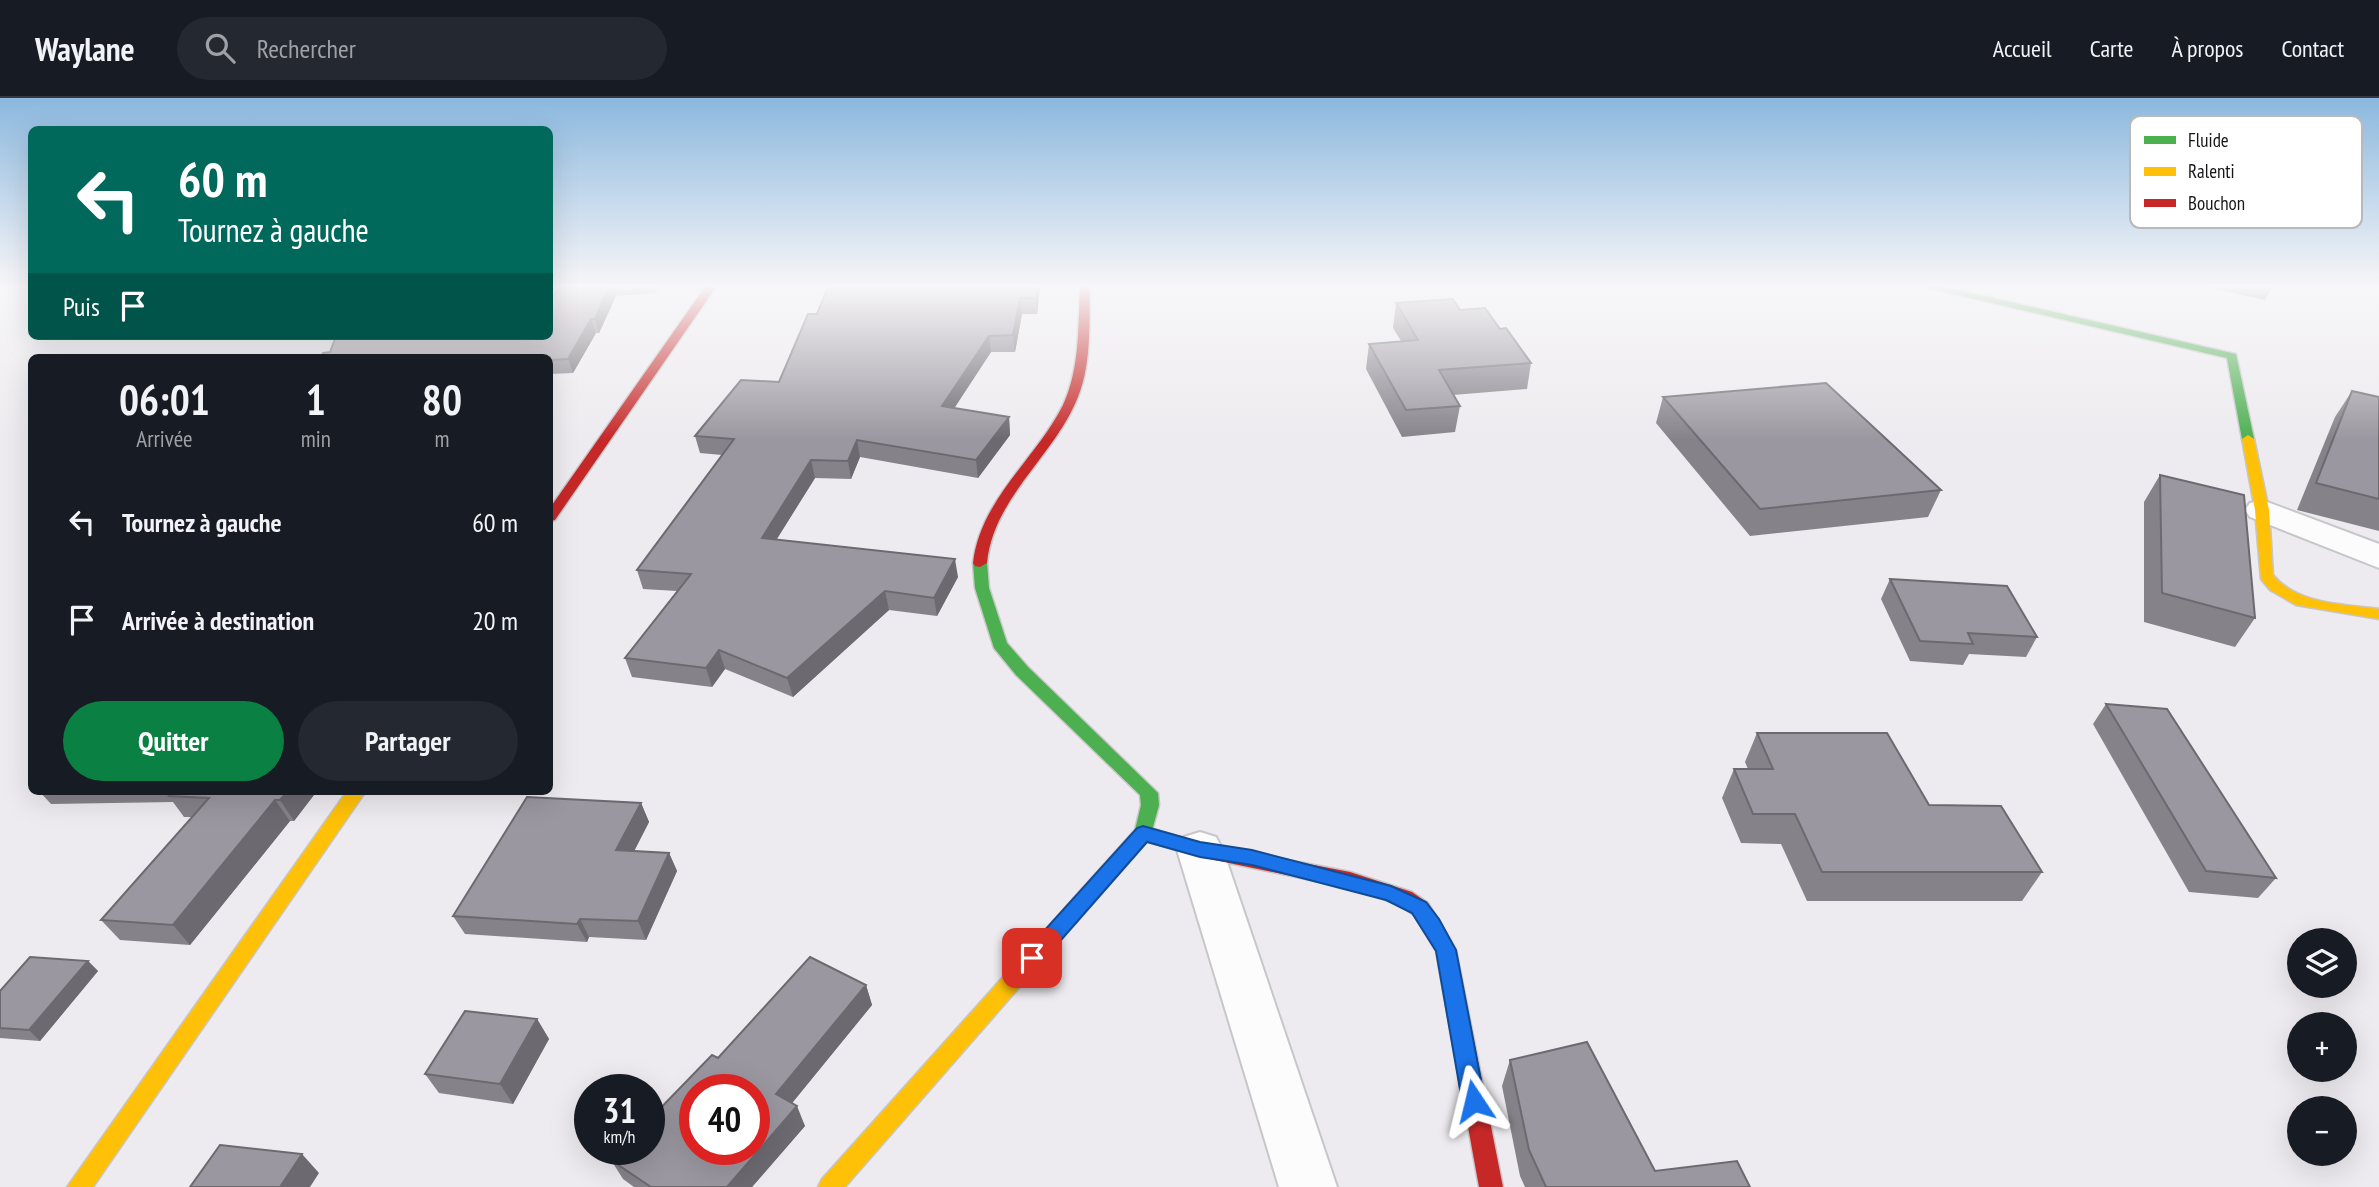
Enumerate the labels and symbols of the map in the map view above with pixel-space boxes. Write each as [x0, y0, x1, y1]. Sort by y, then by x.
legend [2130, 116, 2362, 228]
text: Fluide [2188, 128, 2229, 152]
text: Ralenti [2188, 159, 2235, 183]
text: Bouchon [2188, 191, 2245, 215]
pin [1002, 928, 1062, 988]
position arrow [1437, 1064, 1511, 1138]
speed limit sign: 40 [679, 1074, 770, 1165]

